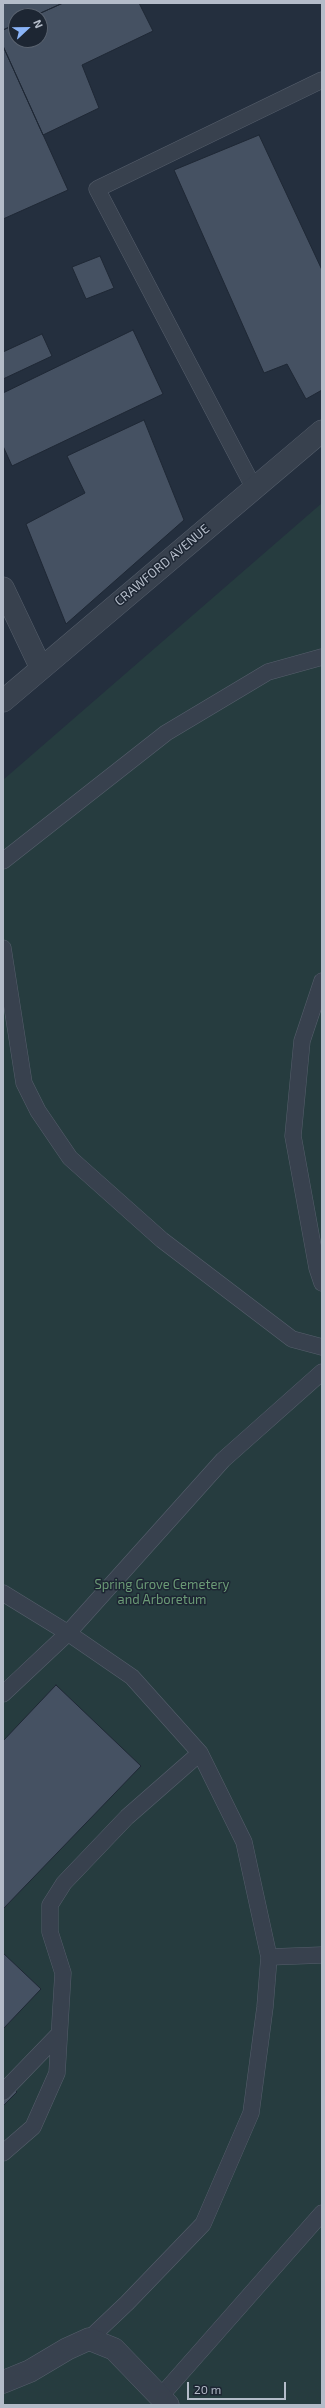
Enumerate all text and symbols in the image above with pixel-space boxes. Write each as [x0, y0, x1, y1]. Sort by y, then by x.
north arrow [8, 8, 48, 48]
text: N [31, 18, 46, 30]
street label: CRAWFORD AVENUE [112, 521, 212, 609]
park label: Spring Grove Cemetery and Arboretum [95, 1577, 229, 1608]
scale bar [189, 2374, 288, 2400]
text: 20 m [194, 2382, 221, 2396]

